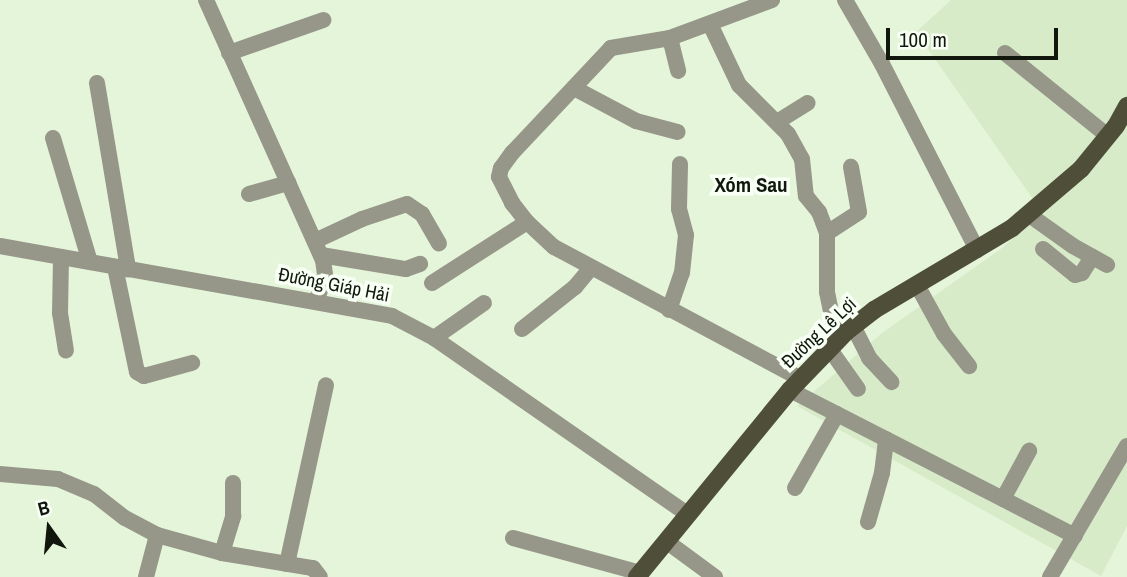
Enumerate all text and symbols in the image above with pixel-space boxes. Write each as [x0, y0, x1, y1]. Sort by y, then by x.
scale bar [889, 14, 1060, 58]
text: 100 m [899, 25, 947, 54]
district label: Xóm Sau [714, 172, 788, 198]
street label: Đường Giáp Hải [277, 263, 391, 307]
street label: Đường Lê Lợi [777, 293, 861, 373]
north arrow [14, 493, 84, 563]
text: B [35, 494, 52, 522]

